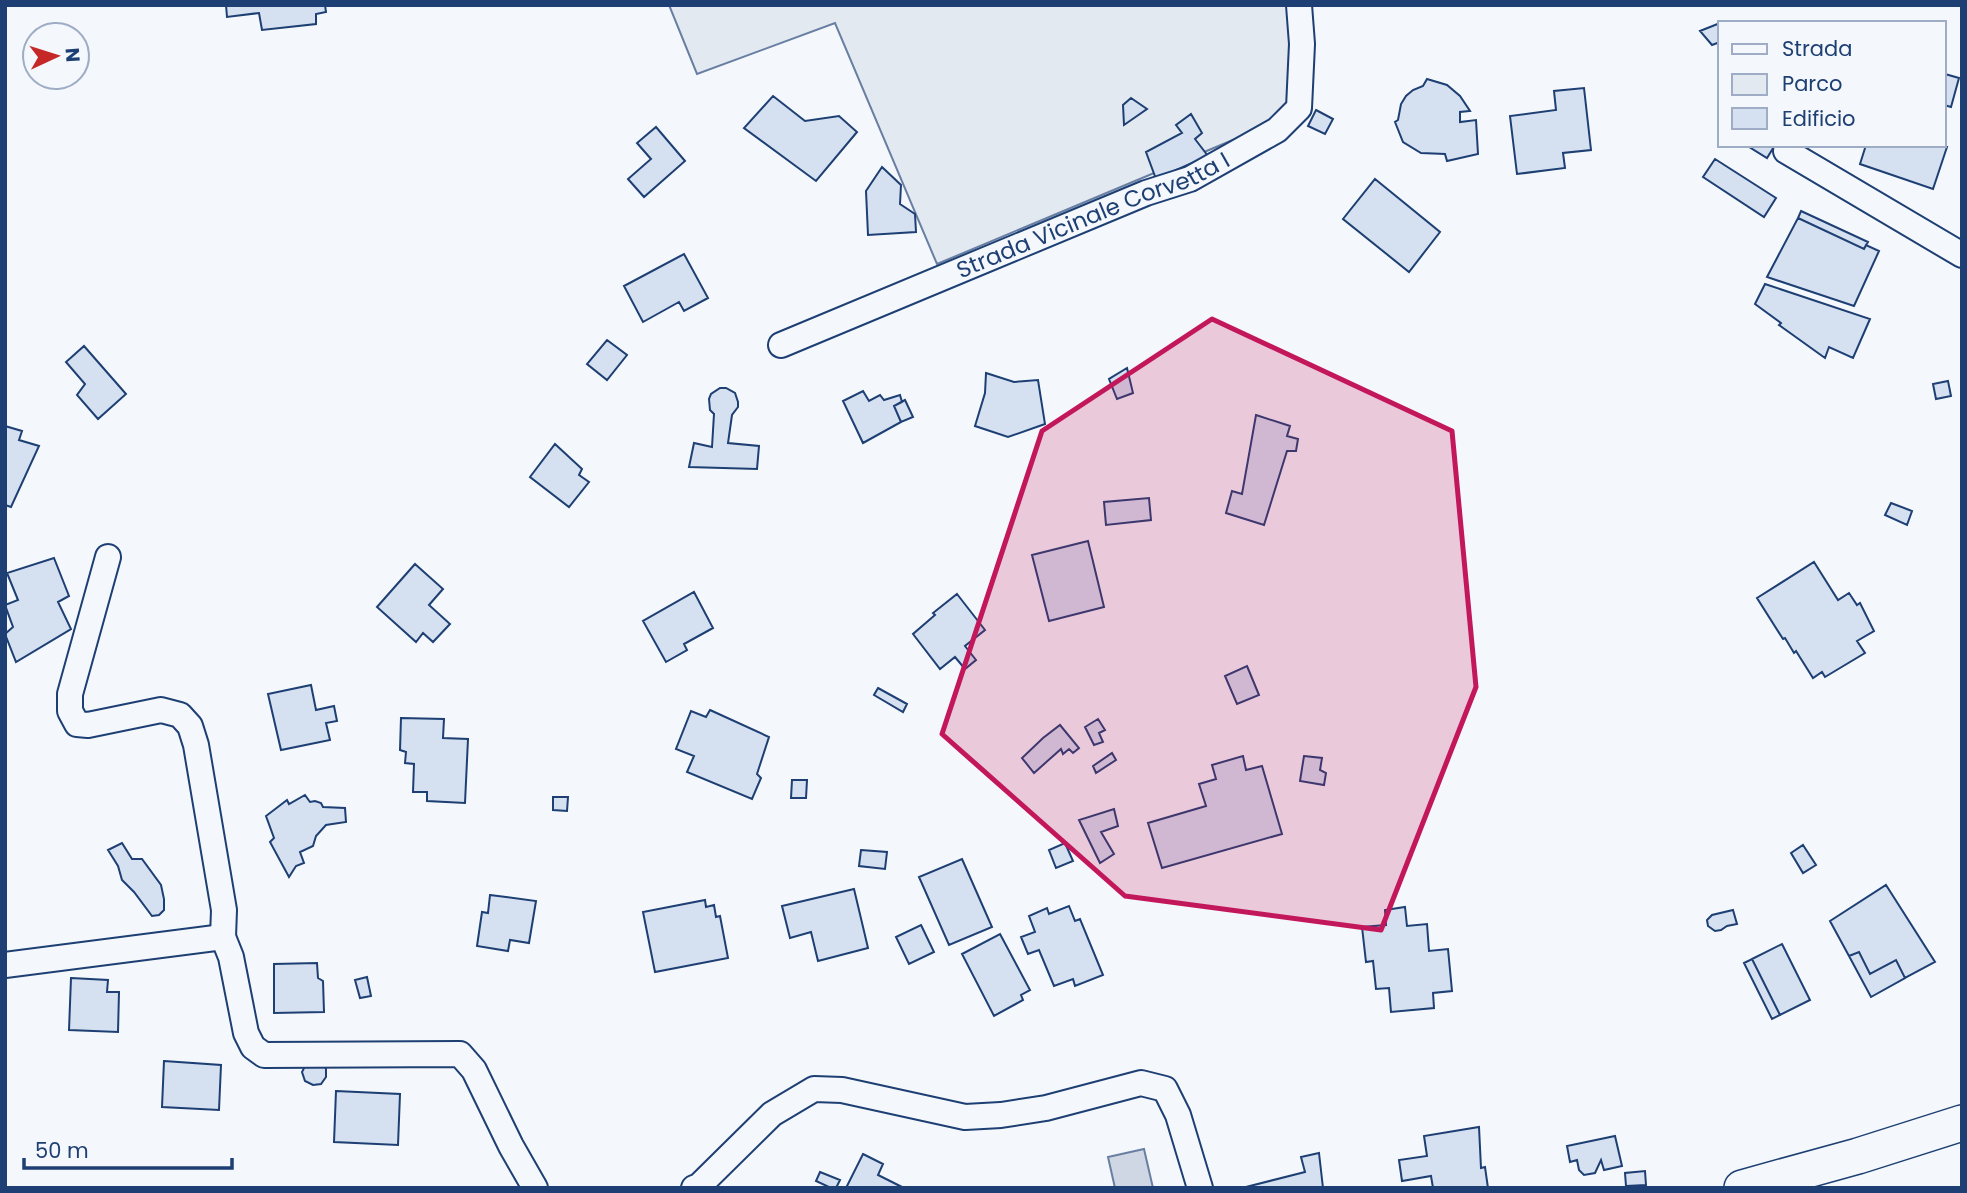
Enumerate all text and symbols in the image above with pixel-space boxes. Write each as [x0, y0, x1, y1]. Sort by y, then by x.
north arrow [21, 21, 91, 91]
legend [1718, 21, 1946, 147]
text: Strada [1782, 34, 1852, 63]
text: N [58, 47, 86, 63]
text: Parco [1782, 69, 1842, 98]
text: Edificio [1782, 104, 1856, 133]
street label: Strada Vicinale Corvetta I [952, 144, 1235, 286]
scale bar [24, 1126, 233, 1170]
text: 50 m [35, 1136, 89, 1165]

